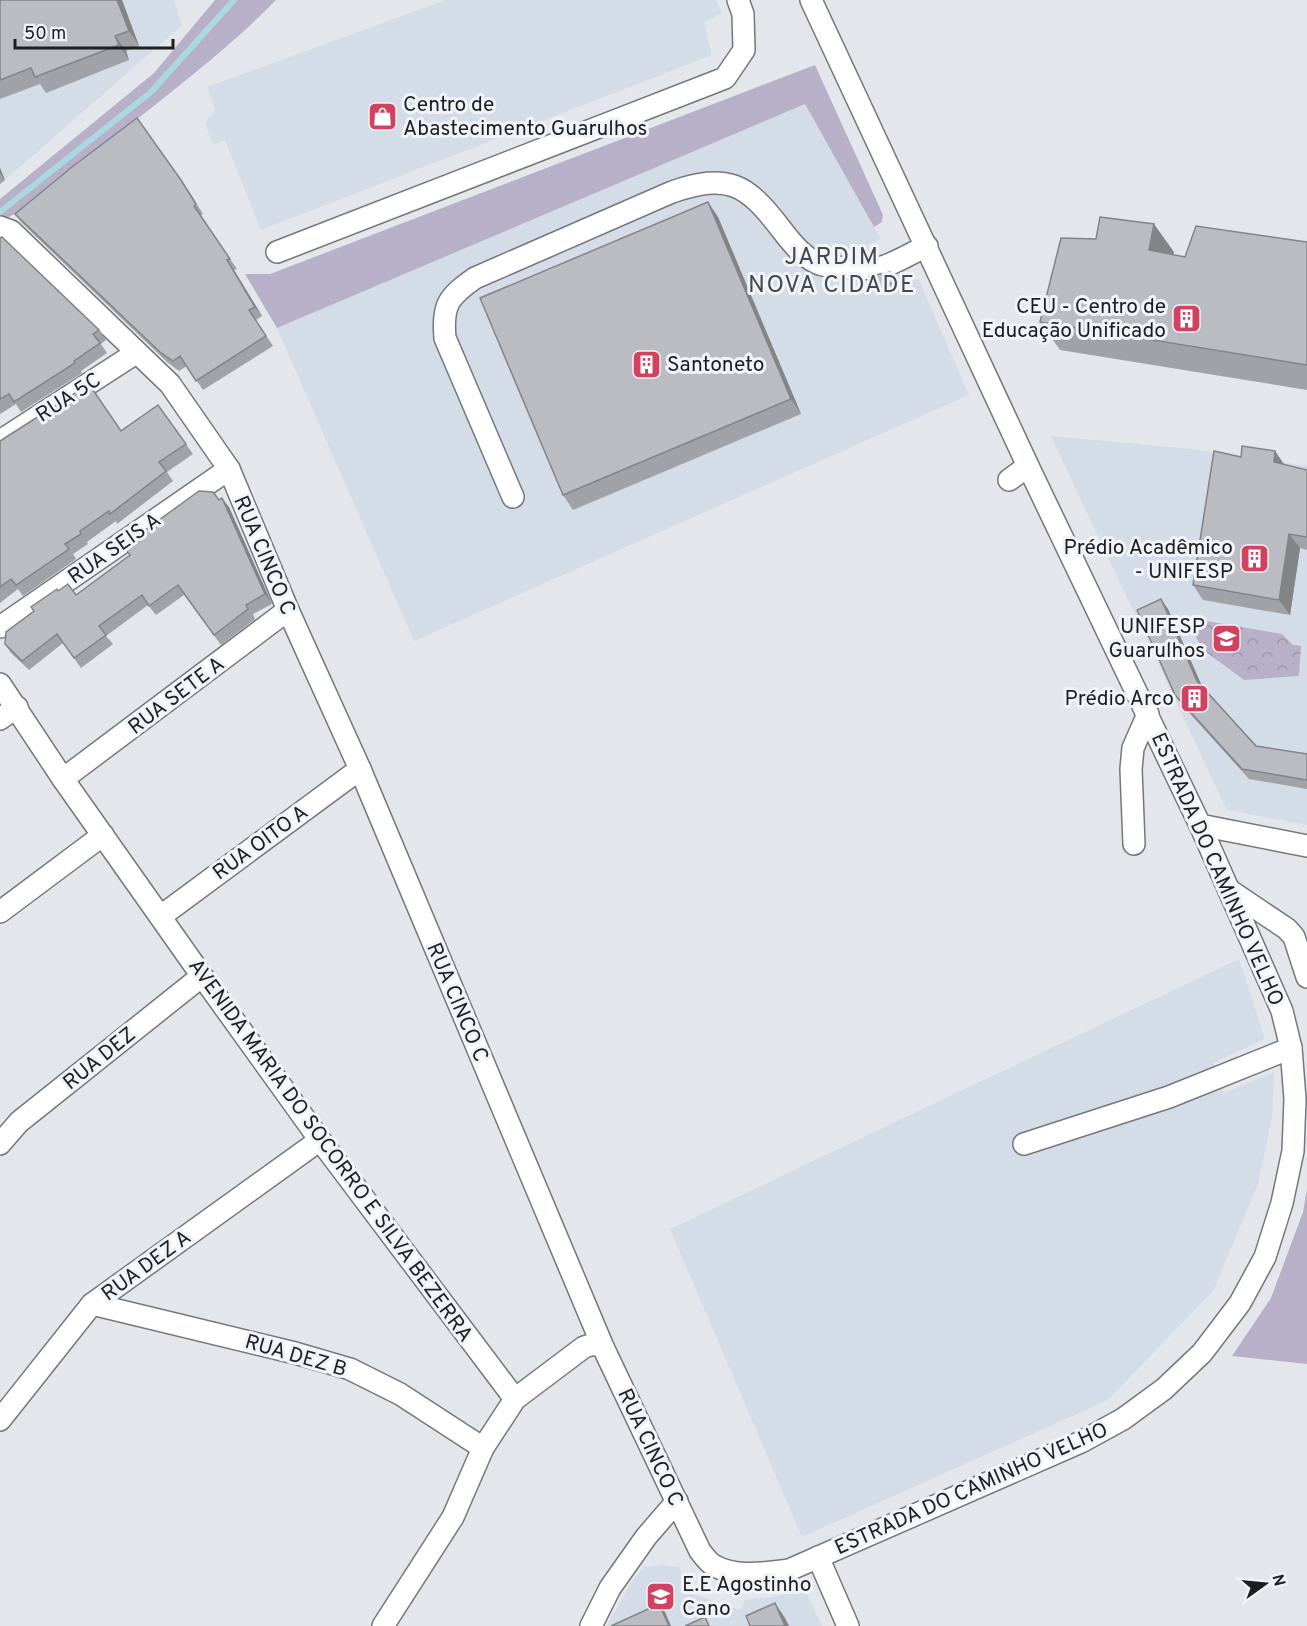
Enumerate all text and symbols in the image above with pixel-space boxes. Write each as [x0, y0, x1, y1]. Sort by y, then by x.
scale bar [15, 12, 172, 50]
text: 50 m [24, 23, 66, 46]
place label: Centro de Abastecimento Guarulhos [403, 92, 647, 143]
shop icon: Centro de Abastecimento Guarulhos [366, 100, 398, 132]
district label: JARDIM NOVA CIDADE [748, 243, 916, 301]
place label: CEU - Centro de Educação Unificado [982, 294, 1166, 345]
building icon: CEU - Centro de Educação Unificado [1171, 302, 1203, 334]
building icon: Santoneto [630, 348, 662, 380]
place label: Santoneto [667, 352, 764, 379]
street label: RUA 5C [31, 367, 107, 429]
street label: RUA CINCO C [226, 492, 301, 619]
street label: RUA SEIS A [63, 507, 167, 591]
place label: Prédio Acadêmico - UNIFESP [1064, 535, 1233, 586]
building icon: Prédio Acadêmico - UNIFESP [1238, 543, 1270, 575]
place label: UNIFESP Guarulhos [1108, 614, 1205, 665]
school or university icon: UNIFESP Guarulhos [1210, 622, 1242, 654]
street label: RUA SETE A [123, 651, 231, 741]
building icon: Prédio Arco [1179, 682, 1211, 714]
place label: Prédio Arco [1065, 686, 1174, 713]
street label: ESTRADA DO CAMINHO VELHO [1144, 729, 1289, 1010]
street label: RUA OITO A [208, 799, 314, 887]
street label: RUA CINCO C [419, 939, 494, 1066]
street label: AVENIDA MARIA DO SOCORRO E SILVA BEZERRA [181, 954, 478, 1348]
street label: RUA DEZ [58, 1022, 142, 1097]
street label: RUA DEZ A [97, 1225, 197, 1308]
street label: RUA DEZ B [241, 1329, 350, 1384]
street label: RUA CINCO C [611, 1384, 689, 1511]
street label: ESTRADA DO CAMINHO VELHO [831, 1417, 1112, 1562]
north arrow [1235, 1554, 1295, 1614]
place label: E.E Agostinho Cano [682, 1572, 811, 1623]
text: N [1266, 1572, 1289, 1589]
school or university icon: E.E Agostinho Cano [645, 1580, 677, 1612]

